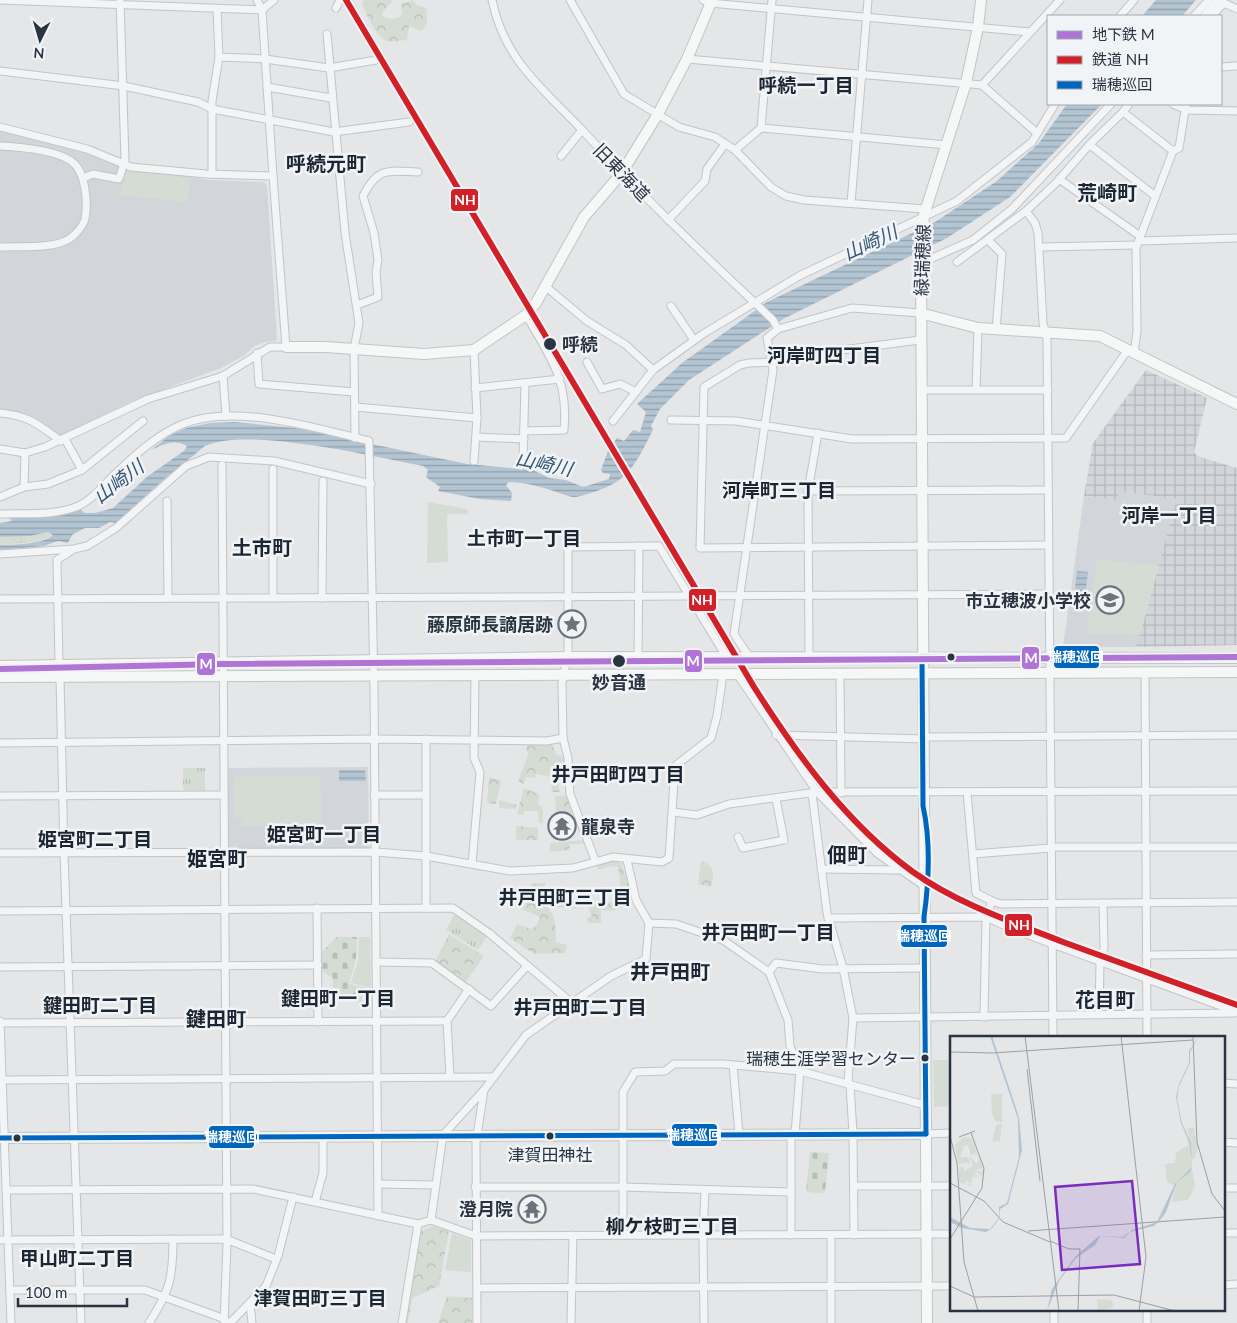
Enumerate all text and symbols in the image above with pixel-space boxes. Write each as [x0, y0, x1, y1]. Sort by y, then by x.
north arrow [15, 15, 65, 65]
legend [1047, 15, 1222, 105]
text: 地下鉄 M [1092, 25, 1155, 43]
text: N [33, 45, 45, 62]
text: 鉄道 NH [1092, 50, 1149, 68]
district label: 呼続一丁目 [758, 73, 854, 96]
text: 瑞穂巡回 [1092, 75, 1152, 93]
street label: 旧東海道 [589, 138, 655, 206]
district label: 呼続元町 [286, 151, 366, 175]
district label: 荒崎町 [1077, 180, 1137, 204]
line badge: NH [450, 188, 479, 212]
text: NH [454, 191, 476, 208]
water label: 山崎川 [839, 219, 902, 264]
street label: 緑瑞穂線 [910, 224, 934, 296]
place label: 呼続 [562, 333, 598, 355]
marker: 呼続 [542, 336, 558, 352]
district label: 河岸町四丁目 [767, 343, 881, 366]
water label: 山崎川 [514, 446, 576, 481]
water label: 山崎川 [88, 453, 149, 507]
district label: 河岸町三丁目 [722, 478, 836, 501]
district label: 河岸一丁目 [1121, 503, 1217, 526]
district label: 土市町一丁目 [467, 526, 581, 549]
district label: 土市町 [232, 535, 292, 559]
school or university icon: 市立穂波小学校 [1095, 585, 1125, 615]
line badge: NH [688, 588, 717, 612]
place label: 市立穂波小学校 [965, 589, 1091, 611]
text: NH [691, 591, 713, 608]
place icon: 藤原師長謫居跡 [557, 609, 587, 639]
place label: 藤原師長謫居跡 [427, 613, 553, 635]
line badge: 瑞穂巡回 [1053, 645, 1100, 669]
line badge: M [1021, 646, 1040, 670]
text: 瑞穂巡回 [1048, 648, 1104, 665]
line badge: M [684, 649, 703, 673]
text: M [1024, 649, 1038, 666]
line badge: M [196, 652, 216, 676]
text: M [686, 652, 700, 669]
unlabelled marker [946, 652, 956, 662]
marker: 妙音通 [611, 653, 627, 669]
text: M [199, 655, 213, 672]
place label: 妙音通 [592, 671, 646, 693]
district label: 井戸田町四丁目 [551, 762, 685, 785]
temple icon: 龍泉寺 [547, 811, 577, 841]
place label: 龍泉寺 [581, 815, 635, 837]
district label: 姫宮町一丁目 [267, 822, 381, 845]
district label: 姫宮町二丁目 [38, 827, 152, 850]
district label: 佃町 [827, 842, 867, 866]
district label: 姫宮町 [187, 846, 247, 870]
district label: 井戸田町三丁目 [498, 885, 632, 908]
line badge: NH [1004, 913, 1033, 937]
text: NH [1008, 916, 1030, 933]
district label: 井戸田町一丁目 [701, 920, 835, 943]
line badge: 瑞穂巡回 [900, 924, 948, 948]
text: 瑞穂巡回 [896, 927, 952, 944]
district label: 井戸田町 [630, 959, 710, 983]
district label: 鍵田町一丁目 [281, 986, 395, 1009]
district label: 花目町 [1075, 987, 1135, 1011]
district label: 鍵田町二丁目 [43, 993, 157, 1016]
district label: 井戸田町二丁目 [513, 995, 647, 1018]
district label: 鍵田町 [185, 1006, 246, 1030]
inset map [950, 1036, 1224, 1310]
place label: 瑞穂生涯学習センター [746, 1048, 916, 1069]
marker: 瑞穂生涯学習センター [920, 1053, 930, 1063]
line badge: 瑞穂巡回 [671, 1123, 718, 1147]
line badge: 瑞穂巡回 [208, 1125, 255, 1149]
text: 瑞穂巡回 [666, 1126, 722, 1143]
text: 瑞穂巡回 [204, 1128, 260, 1145]
marker: 津賀田神社 [545, 1131, 555, 1141]
unlabelled marker [12, 1133, 22, 1143]
place label: 津賀田神社 [508, 1144, 593, 1165]
temple icon: 澄月院 [517, 1194, 547, 1224]
place label: 澄月院 [459, 1198, 513, 1220]
district label: 柳ケ枝町三丁目 [605, 1214, 739, 1237]
district label: 甲山町二丁目 [20, 1246, 134, 1269]
scale bar [18, 1276, 126, 1308]
text: 100 m [25, 1283, 67, 1301]
district label: 津賀田町三丁目 [253, 1286, 387, 1309]

